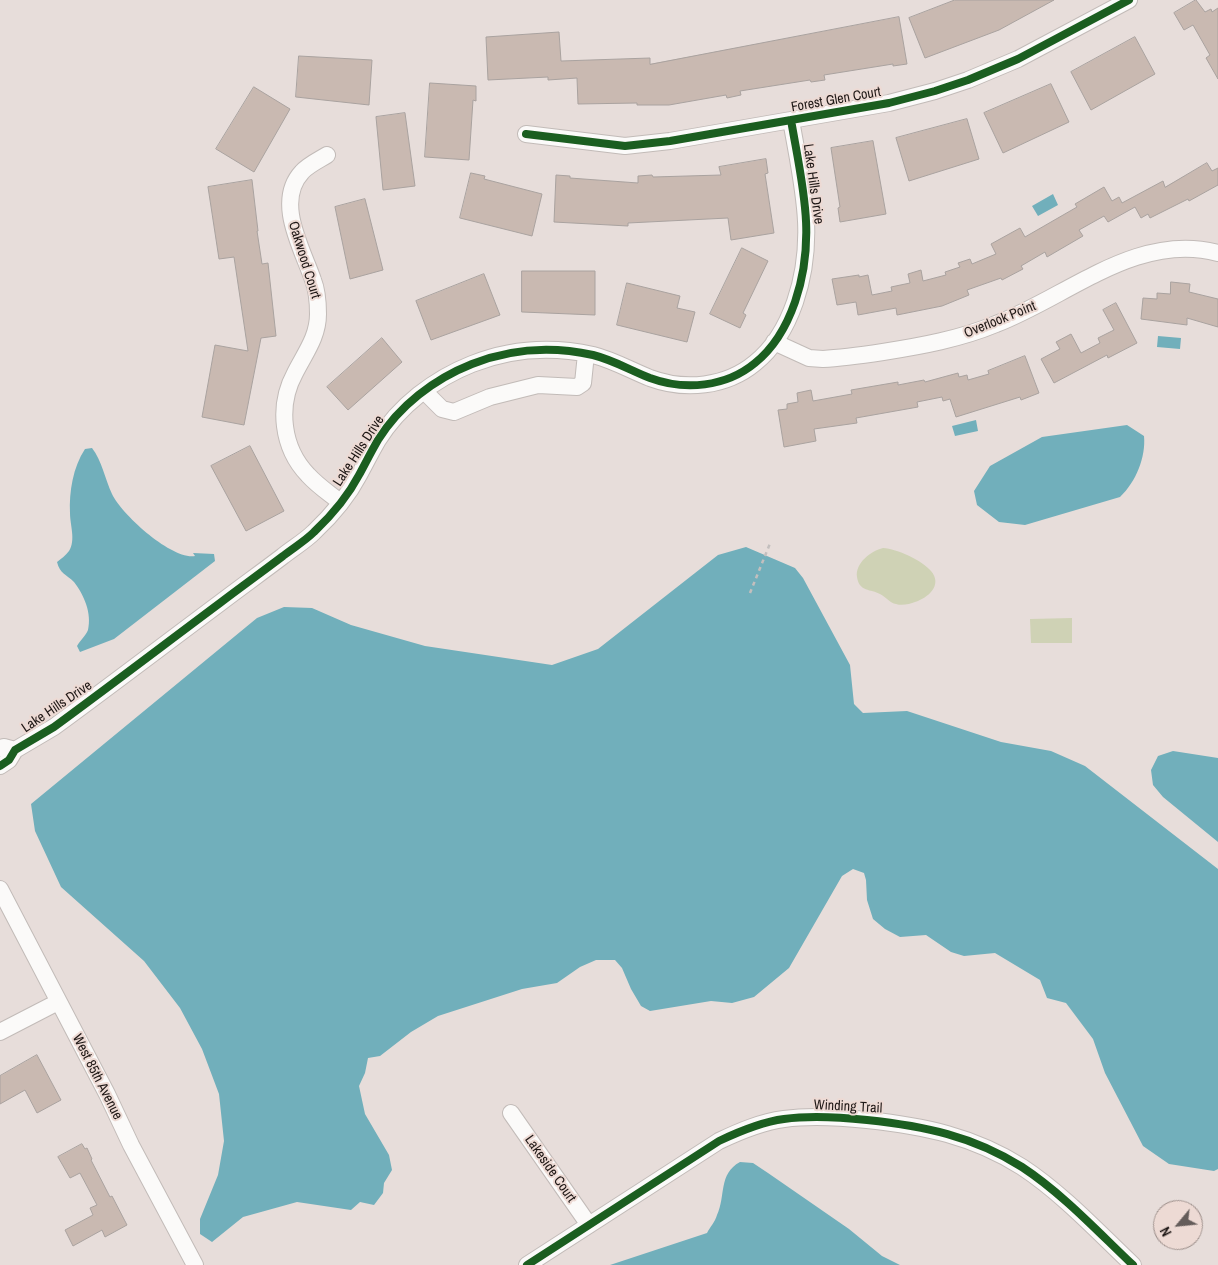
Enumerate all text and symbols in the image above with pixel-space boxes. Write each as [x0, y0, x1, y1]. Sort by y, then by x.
street label: Forest Glen Court [790, 84, 882, 116]
street label: Lake Hills Drive [799, 143, 827, 225]
street label: Oakwood Court [284, 219, 324, 301]
street label: Overlook Point [962, 298, 1038, 342]
street label: Lake Hills Drive [330, 412, 388, 490]
street label: Lake Hills Drive [19, 677, 95, 737]
street label: West 85th Avenue [68, 1032, 126, 1122]
street label: Winding Trail [813, 1097, 883, 1117]
street label: Lakeside Court [521, 1132, 579, 1206]
north arrow [1153, 1200, 1203, 1250]
text: N [1156, 1224, 1176, 1239]

